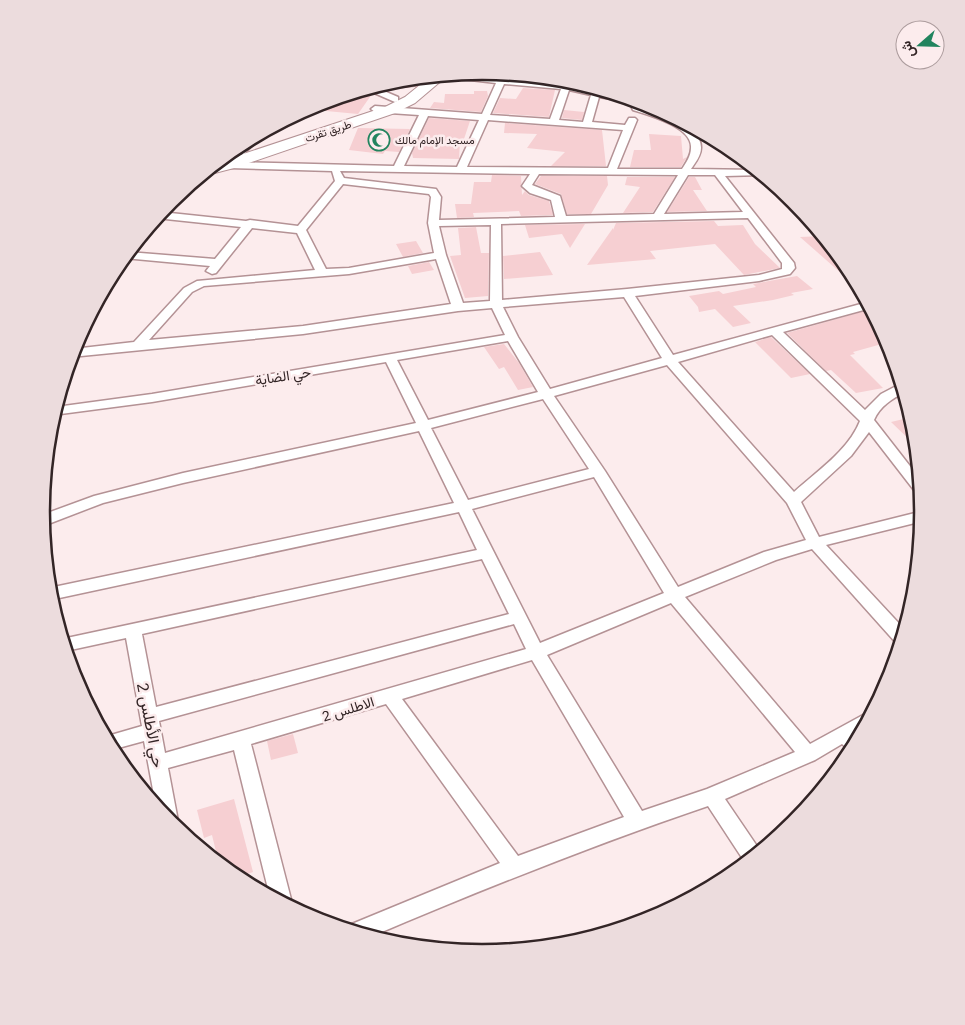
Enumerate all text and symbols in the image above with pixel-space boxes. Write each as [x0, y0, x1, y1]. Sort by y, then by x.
north arrow [895, 20, 945, 70]
text: ش [896, 38, 919, 60]
street label: طريق تقرت [303, 117, 353, 145]
mosque icon: مسجد الإمام مالك [367, 128, 391, 152]
place label: مسجد الإمام مالك [395, 133, 475, 148]
street label: حي الضاية [254, 363, 313, 392]
street label: حي الأطلس 2 [129, 681, 169, 770]
street label: الاطلس 2 [320, 693, 376, 725]

